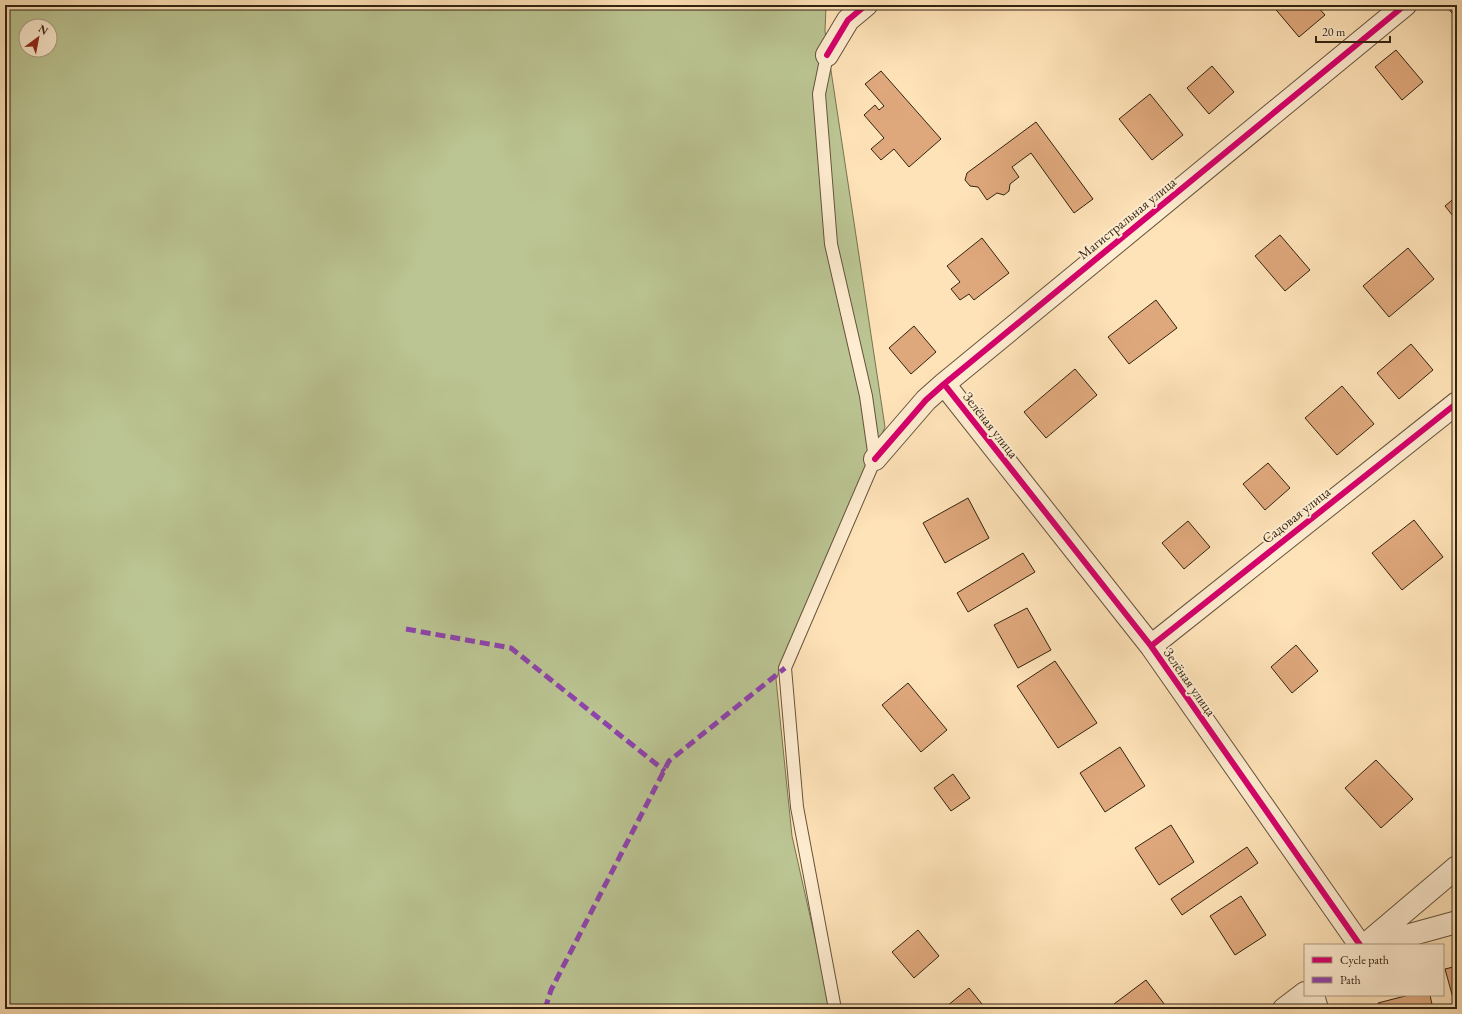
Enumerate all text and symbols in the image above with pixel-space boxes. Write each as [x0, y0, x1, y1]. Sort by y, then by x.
north arrow [18, 18, 58, 58]
scale bar [1316, 18, 1390, 44]
text: N [36, 21, 51, 38]
text: 20 m [1322, 24, 1346, 40]
street label: Магистральная улица [1074, 173, 1180, 263]
street label: Зелёная улица [959, 388, 1023, 462]
street label: Садовая улица [1258, 482, 1334, 547]
street label: Зелёная улица [1160, 644, 1220, 720]
legend [1304, 944, 1444, 996]
text: Cycle path [1340, 952, 1389, 968]
text: Path [1340, 972, 1361, 988]

